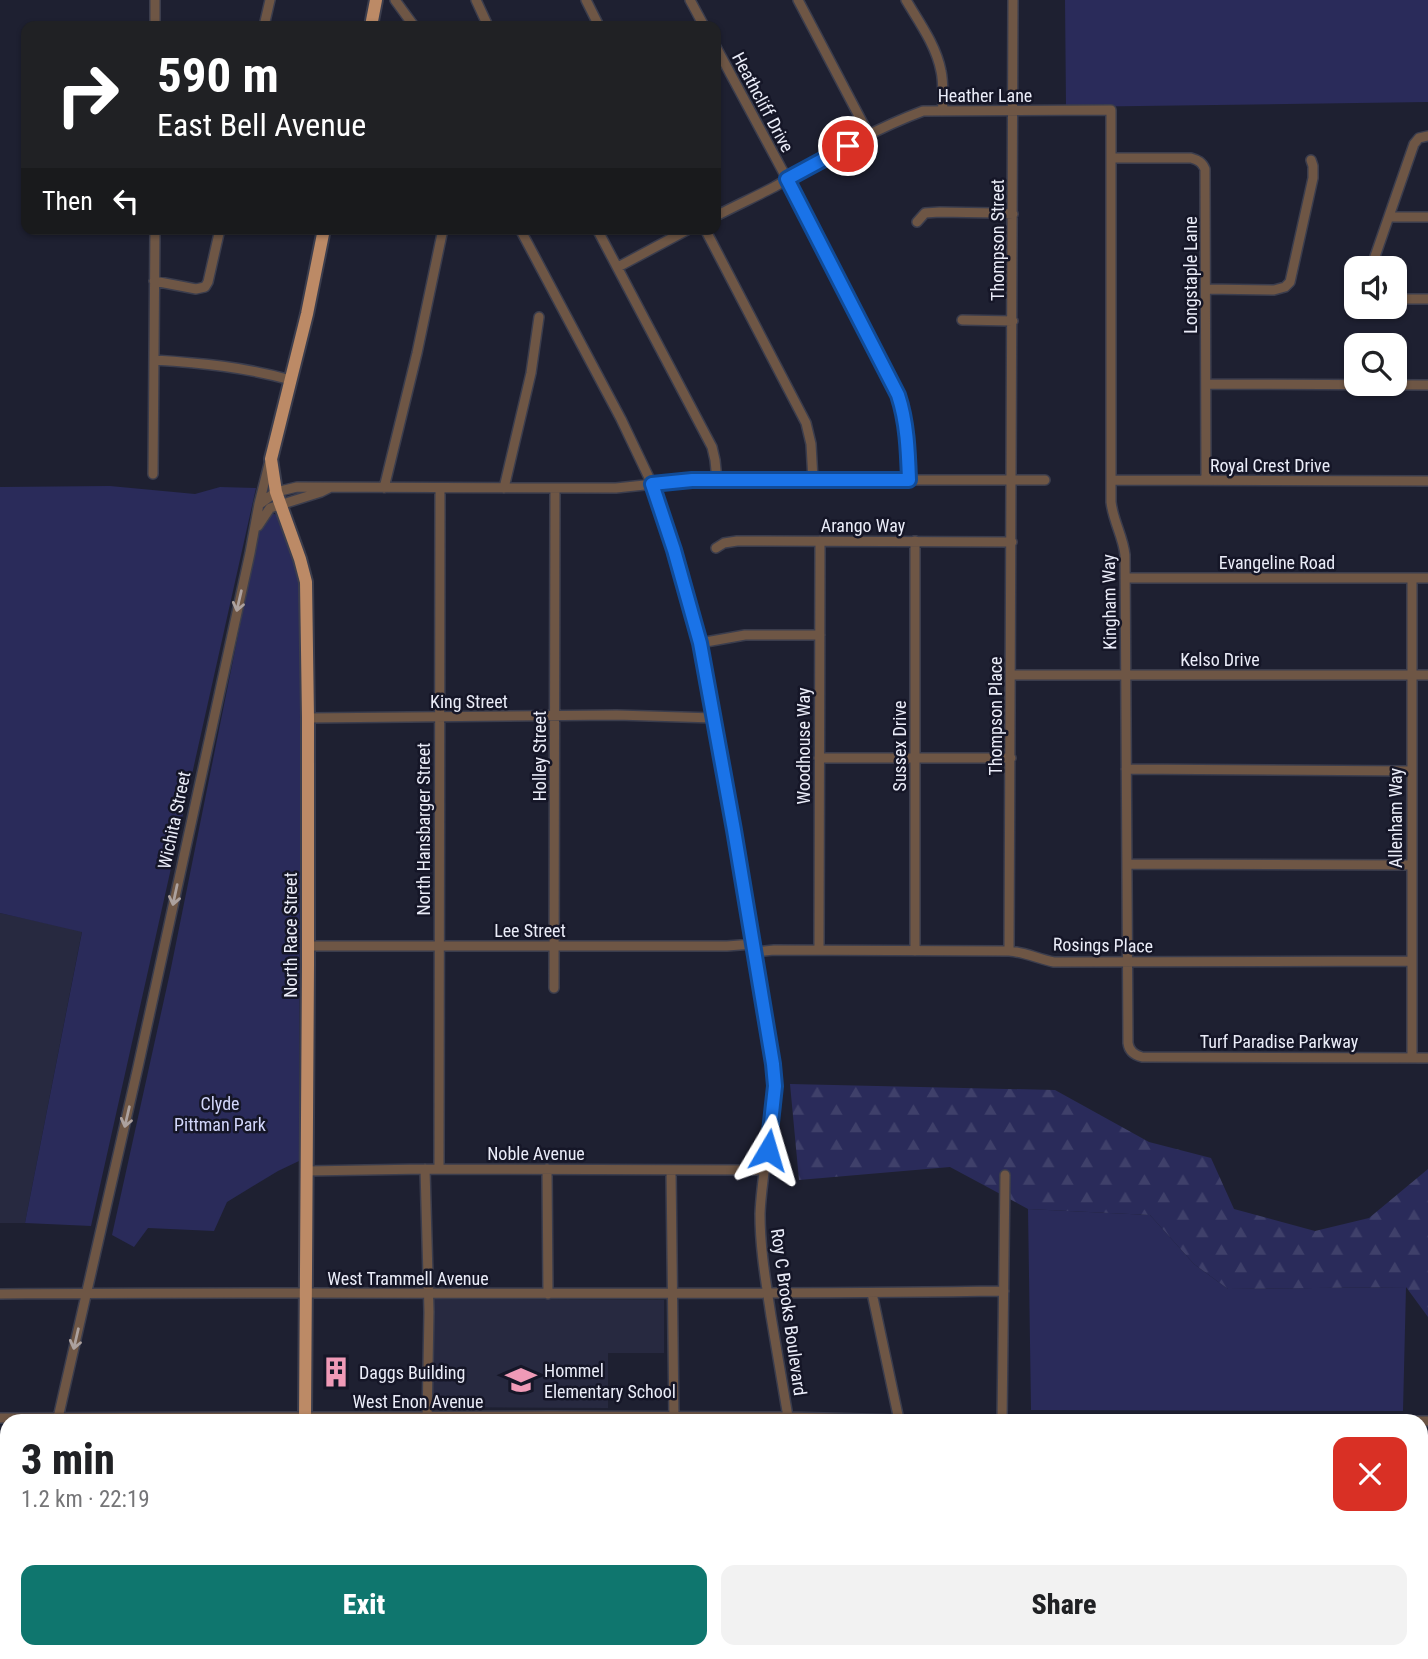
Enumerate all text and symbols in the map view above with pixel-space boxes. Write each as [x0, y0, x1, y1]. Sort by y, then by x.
text: 590 m [157, 47, 279, 104]
street label: Heathcliff Drive [728, 48, 798, 156]
icon: right [42, 49, 133, 140]
street label: Heather Lane [938, 85, 1032, 106]
text: East Bell Avenue [157, 106, 366, 144]
pin [818, 116, 878, 176]
icon: arrive [829, 127, 867, 165]
street label: Thompson Street [987, 179, 1008, 301]
icon: left [107, 182, 145, 220]
text: Then [42, 186, 93, 216]
street label: Longstaple Lane [1180, 216, 1201, 334]
map controls [1344, 256, 1407, 396]
button: sound [1344, 256, 1407, 319]
button: search [1344, 333, 1407, 396]
street label: Royal Crest Drive [1210, 455, 1330, 476]
street label: Arango Way [821, 515, 906, 536]
street label: Evangeline Road [1219, 552, 1335, 573]
street label: Kingham Way [1098, 553, 1120, 650]
one-way arrow [232, 589, 246, 612]
street label: Kelso Drive [1180, 649, 1260, 670]
street label: Thompson Place [985, 656, 1006, 776]
street label: Woodhouse Way [793, 687, 814, 805]
street label: King Street [430, 691, 508, 712]
street label: Sussex Drive [889, 701, 910, 791]
street label: Holley Street [529, 711, 550, 801]
street label: North Hansbarger Street [413, 743, 434, 915]
street label: Allenham Way [1385, 767, 1406, 868]
street label: Wichita Street [153, 769, 195, 871]
street label: North Race Street [280, 872, 301, 998]
one-way arrow [168, 883, 181, 906]
street label: Lee Street [494, 920, 566, 941]
street label: Rosings Place [1053, 934, 1153, 956]
street label: Turf Paradise Parkway [1200, 1031, 1359, 1052]
park label: Clyde Pittman Park [174, 1093, 266, 1135]
one-way arrow [119, 1105, 133, 1128]
position arrow [731, 1113, 805, 1187]
street label: Noble Avenue [487, 1143, 585, 1164]
street label: Roy C Brooks Boulevard [767, 1227, 811, 1397]
street label: West Trammell Avenue [327, 1268, 489, 1289]
one-way arrow [69, 1327, 82, 1350]
building icon: Daggs Building [319, 1355, 353, 1389]
place label: Hommel Elementary School [544, 1360, 676, 1402]
place label: Daggs Building [359, 1362, 465, 1383]
school or university icon: Hommel Elementary School [504, 1363, 538, 1397]
street label: West Enon Avenue [353, 1391, 483, 1412]
text: 3 min [21, 1435, 115, 1484]
button: close [1333, 1437, 1407, 1511]
text: 1.2 km · 22:19 [21, 1486, 150, 1513]
button: Exit [21, 1565, 707, 1645]
button: Share [721, 1565, 1407, 1645]

